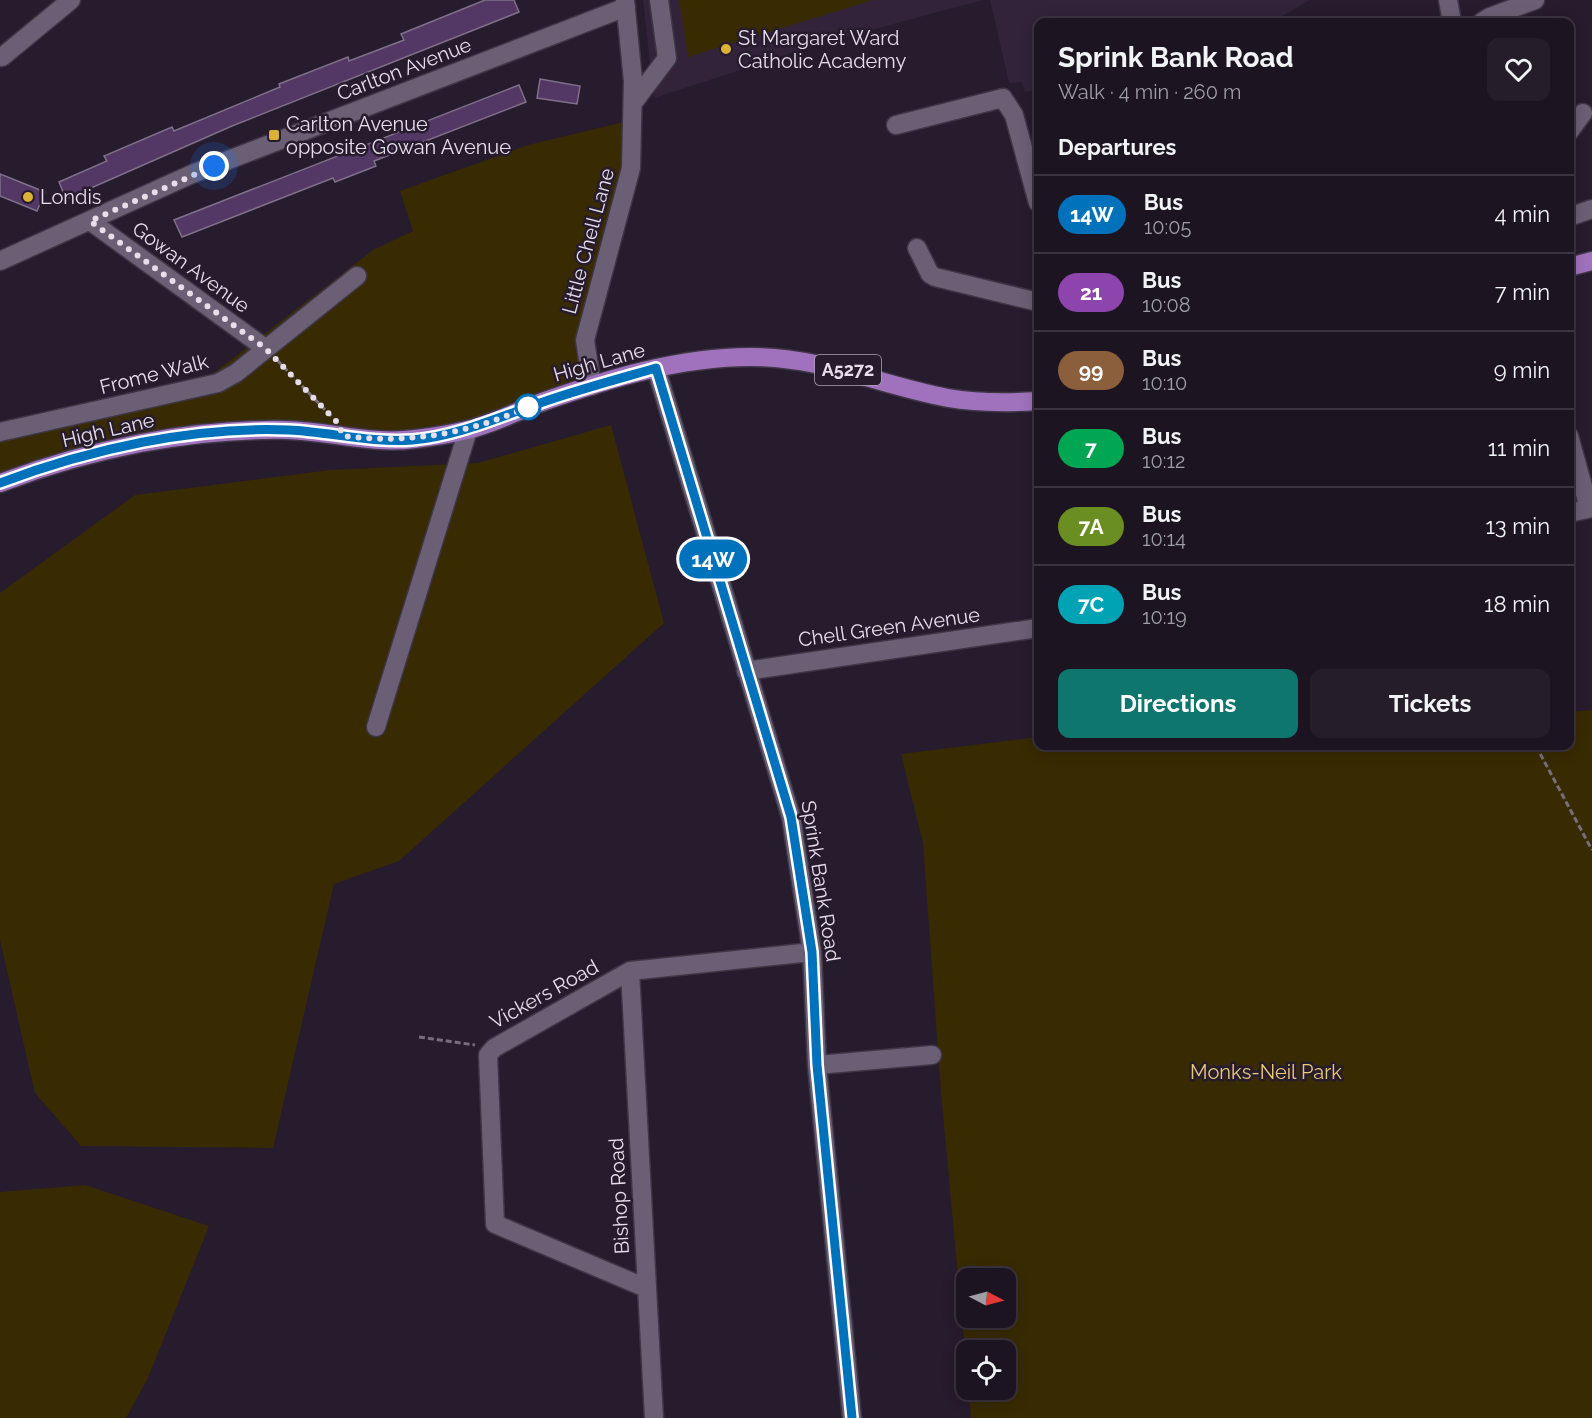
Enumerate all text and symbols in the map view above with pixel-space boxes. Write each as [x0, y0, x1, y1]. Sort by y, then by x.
place label: St Margaret Ward Catholic Academy [738, 26, 906, 73]
street label: Carlton Avenue [333, 32, 475, 106]
button: heart [1487, 38, 1550, 101]
text: Sprink Bank Road [1058, 41, 1294, 74]
marker: St Margaret Ward Catholic Academy [719, 42, 733, 56]
text: Walk · 4 min · 260 m [1058, 80, 1241, 104]
place label: Carlton Avenue opposite Gowan Avenue [286, 112, 511, 159]
marker: Carlton Avenue opposite Gowan Avenue [267, 128, 281, 142]
text: Departures [1058, 134, 1176, 160]
your location [199, 151, 229, 181]
street label: Little Chell Lane [557, 165, 619, 317]
place label: Londis [40, 185, 101, 209]
text: Bus [1144, 189, 1183, 215]
marker: Londis [21, 190, 35, 204]
text: 4 min [1495, 201, 1550, 227]
text: 14W [1070, 202, 1114, 227]
text: 10:05 [1144, 215, 1191, 239]
street label: Gowan Avenue [128, 216, 255, 318]
text: Bus [1142, 267, 1181, 293]
text: 7 min [1495, 279, 1550, 305]
text: 21 [1080, 280, 1102, 305]
text: 10:08 [1142, 293, 1191, 317]
street label: High Lane [550, 337, 648, 387]
text: Bus [1142, 345, 1181, 371]
street label: Frome Walk [97, 349, 211, 399]
road number: A5272 [815, 355, 881, 385]
text: 9 min [1494, 357, 1550, 383]
text: 99 [1079, 358, 1103, 383]
text: 10:10 [1142, 371, 1187, 395]
unlabelled marker [515, 394, 541, 420]
street label: High Lane [59, 408, 157, 452]
text: Bus [1142, 423, 1181, 449]
text: 11 min [1488, 435, 1550, 461]
text: 7 [1085, 436, 1097, 461]
text: 10:12 [1142, 449, 1186, 473]
text: Bus [1142, 501, 1181, 527]
text: 13 min [1485, 513, 1550, 539]
text: 7A [1078, 514, 1104, 539]
text: 10:14 [1142, 527, 1186, 551]
line badge: 14W [678, 540, 748, 578]
text: 14W [691, 547, 735, 572]
text: Bus [1142, 579, 1181, 605]
text: 18 min [1484, 591, 1550, 617]
text: 7C [1078, 592, 1104, 617]
street label: Chell Green Avenue [797, 602, 982, 652]
text: 10:19 [1142, 605, 1187, 629]
button: Directions [1058, 669, 1298, 738]
button: Tickets [1310, 669, 1550, 738]
street label: Sprink Bank Road [796, 799, 846, 963]
street label: Vickers Road [485, 954, 603, 1034]
park label: Monks-Neil Park [1190, 1060, 1342, 1084]
street label: Bishop Road [604, 1137, 634, 1255]
north arrow [956, 1268, 1016, 1328]
map controls [956, 1268, 1016, 1400]
button: locate [956, 1340, 1016, 1400]

